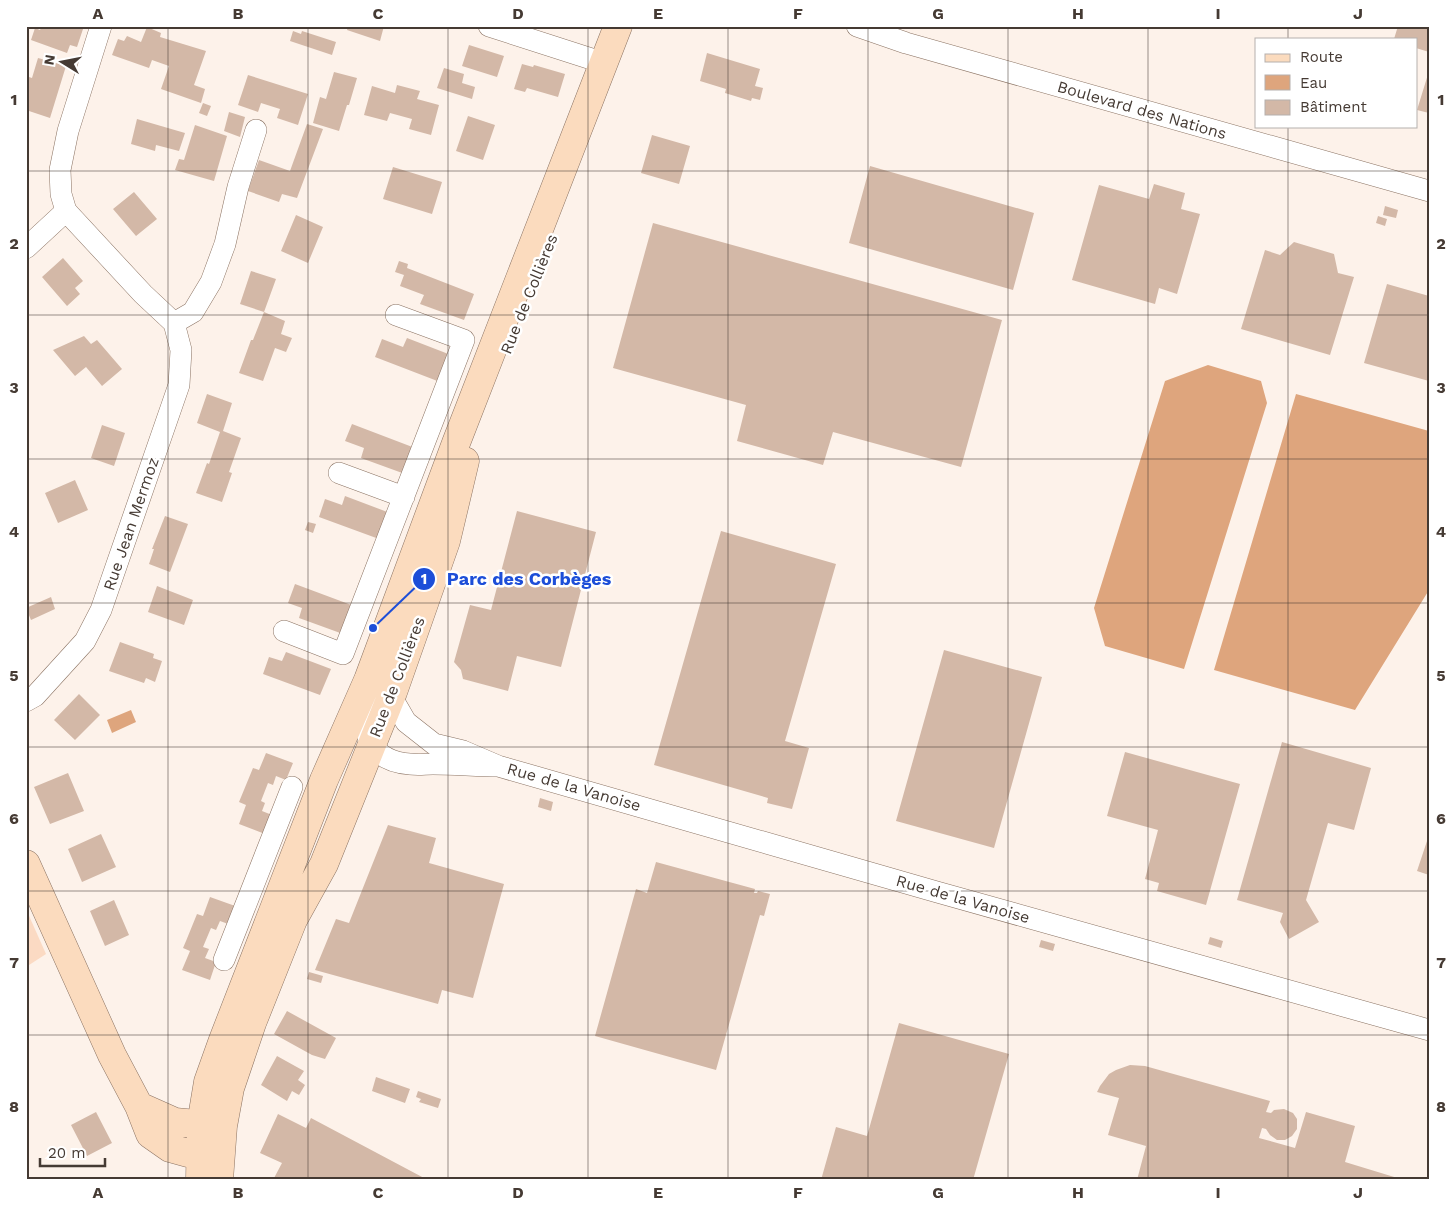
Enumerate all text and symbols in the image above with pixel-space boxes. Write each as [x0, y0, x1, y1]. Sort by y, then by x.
text: A [93, 4, 104, 23]
text: B [233, 4, 244, 23]
text: C [373, 4, 384, 23]
text: D [512, 4, 524, 23]
text: E [653, 4, 663, 23]
text: F [793, 4, 803, 23]
text: G [932, 4, 944, 23]
text: H [1072, 4, 1084, 23]
text: I [1215, 4, 1221, 23]
text: J [1353, 4, 1363, 23]
north arrow [38, 38, 88, 88]
legend [1255, 38, 1418, 128]
text: Route [1300, 48, 1343, 66]
text: N [40, 53, 58, 66]
text: Eau [1300, 74, 1327, 92]
street label: Boulevard des Nations [1055, 77, 1229, 143]
text: 1 [11, 90, 17, 109]
text: 1 [1438, 90, 1444, 109]
text: Bâtiment [1300, 98, 1367, 116]
street label: Rue de Collières [496, 231, 562, 357]
text: 2 [9, 234, 19, 253]
text: 2 [1436, 234, 1446, 253]
text: 3 [9, 378, 19, 397]
text: 3 [1436, 378, 1446, 397]
street label: Rue Jean Mermoz [99, 455, 163, 593]
text: 4 [9, 522, 19, 541]
text: 4 [1436, 522, 1446, 541]
callout: Parc des Corbèges [412, 562, 621, 595]
text: Parc des Corbèges [447, 568, 612, 589]
text: 1 [421, 570, 427, 588]
street label: Rue de Collières [365, 614, 429, 740]
text: 5 [9, 666, 19, 685]
text: 5 [1436, 666, 1446, 685]
street label: Rue de la Vanoise [505, 759, 643, 815]
text: 6 [9, 809, 19, 828]
text: 6 [1436, 809, 1446, 828]
street label: Rue de la Vanoise [894, 871, 1032, 927]
text: 7 [9, 953, 19, 972]
text: 7 [1436, 953, 1446, 972]
text: 8 [9, 1097, 19, 1116]
text: 8 [1436, 1097, 1446, 1116]
scale bar [40, 1136, 105, 1168]
text: 20 m [48, 1144, 86, 1162]
text: A [93, 1183, 104, 1202]
text: B [233, 1183, 244, 1202]
text: C [373, 1183, 384, 1202]
text: D [512, 1183, 524, 1202]
text: E [653, 1183, 663, 1202]
text: F [793, 1183, 803, 1202]
text: G [932, 1183, 944, 1202]
text: H [1072, 1183, 1084, 1202]
text: I [1215, 1183, 1221, 1202]
text: J [1353, 1183, 1363, 1202]

